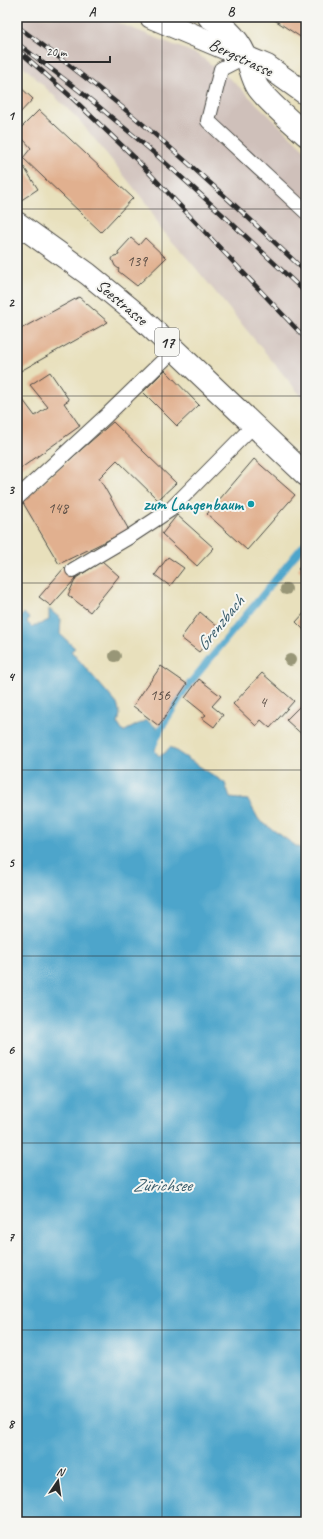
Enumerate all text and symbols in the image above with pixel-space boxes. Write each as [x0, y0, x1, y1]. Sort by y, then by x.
text: A [89, 4, 97, 20]
text: B [228, 4, 236, 20]
street label: Bergstrasse [206, 34, 277, 82]
scale bar [40, 38, 110, 64]
text: 20 m [46, 44, 68, 60]
text: 1 [8, 108, 16, 124]
house number: 139 [127, 252, 148, 271]
street label: Seestrasse [92, 275, 153, 331]
text: 2 [8, 295, 15, 311]
road number: 17 [155, 328, 179, 356]
text: 3 [8, 482, 15, 498]
place label: zum Langenbaum [144, 494, 244, 515]
house number: 148 [48, 499, 69, 518]
marker: zum Langenbaum [246, 499, 256, 509]
water label: Grenzbach [191, 590, 250, 655]
text: 4 [8, 669, 16, 685]
house number: 156 [150, 686, 171, 705]
house number: 4 [260, 693, 268, 712]
text: 5 [8, 855, 15, 871]
text: 6 [8, 1042, 15, 1058]
water label: Zürichsee [133, 1174, 194, 1196]
text: 7 [8, 1229, 15, 1245]
text: 8 [8, 1416, 16, 1432]
north arrow [38, 1461, 78, 1501]
text: N [55, 1464, 67, 1479]

